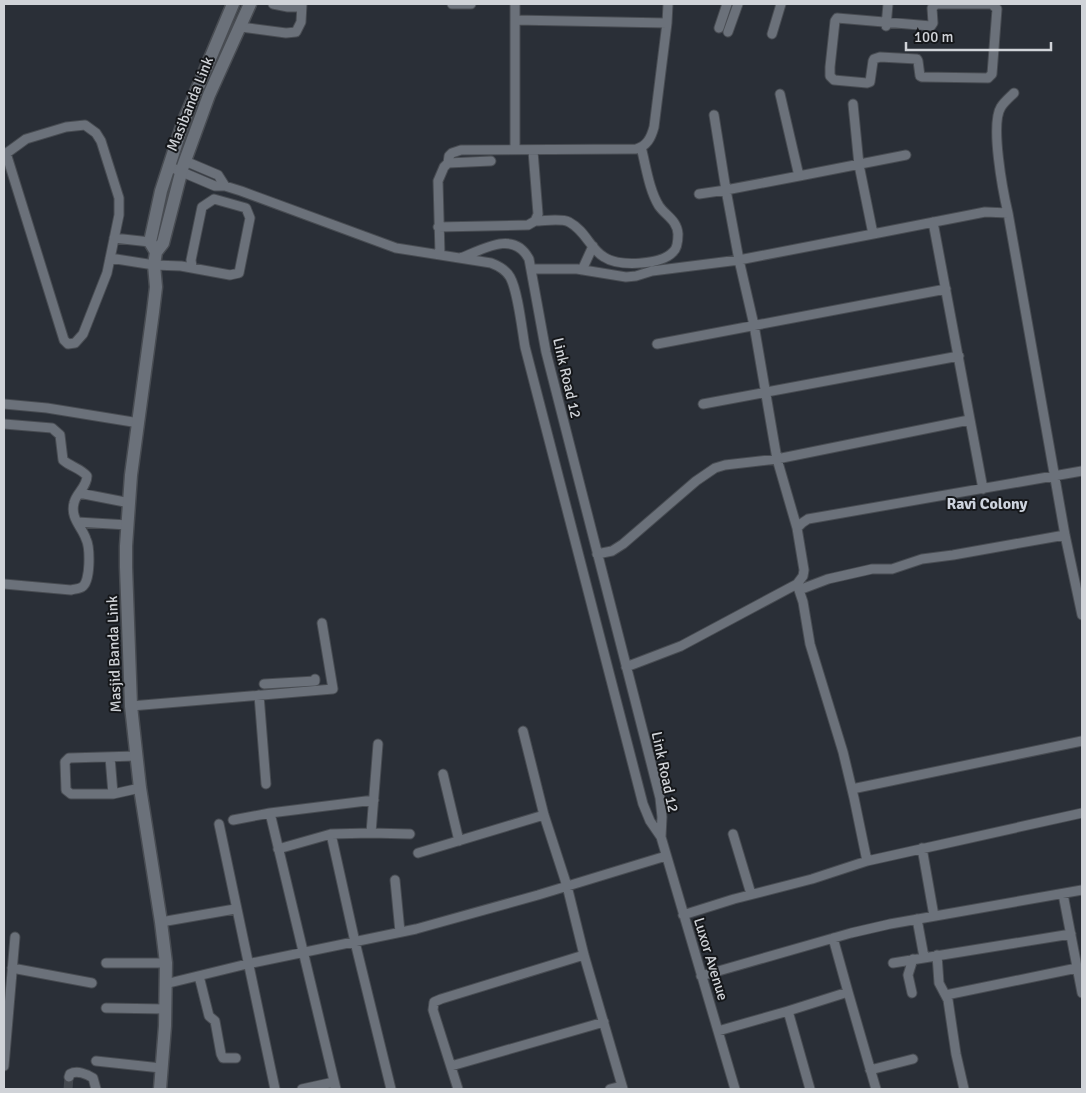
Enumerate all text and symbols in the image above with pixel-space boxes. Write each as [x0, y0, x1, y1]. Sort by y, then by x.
scale bar [906, 20, 1051, 52]
text: 100 m [914, 28, 954, 46]
street label: Masibanda Link [163, 54, 217, 154]
street label: Link Road 12 [549, 336, 585, 420]
district label: Ravi Colony [946, 494, 1028, 514]
street label: Masjid Banda Link [103, 595, 125, 713]
street label: Link Road 12 [648, 730, 682, 814]
street label: Luxor Avenue [690, 915, 732, 1003]

